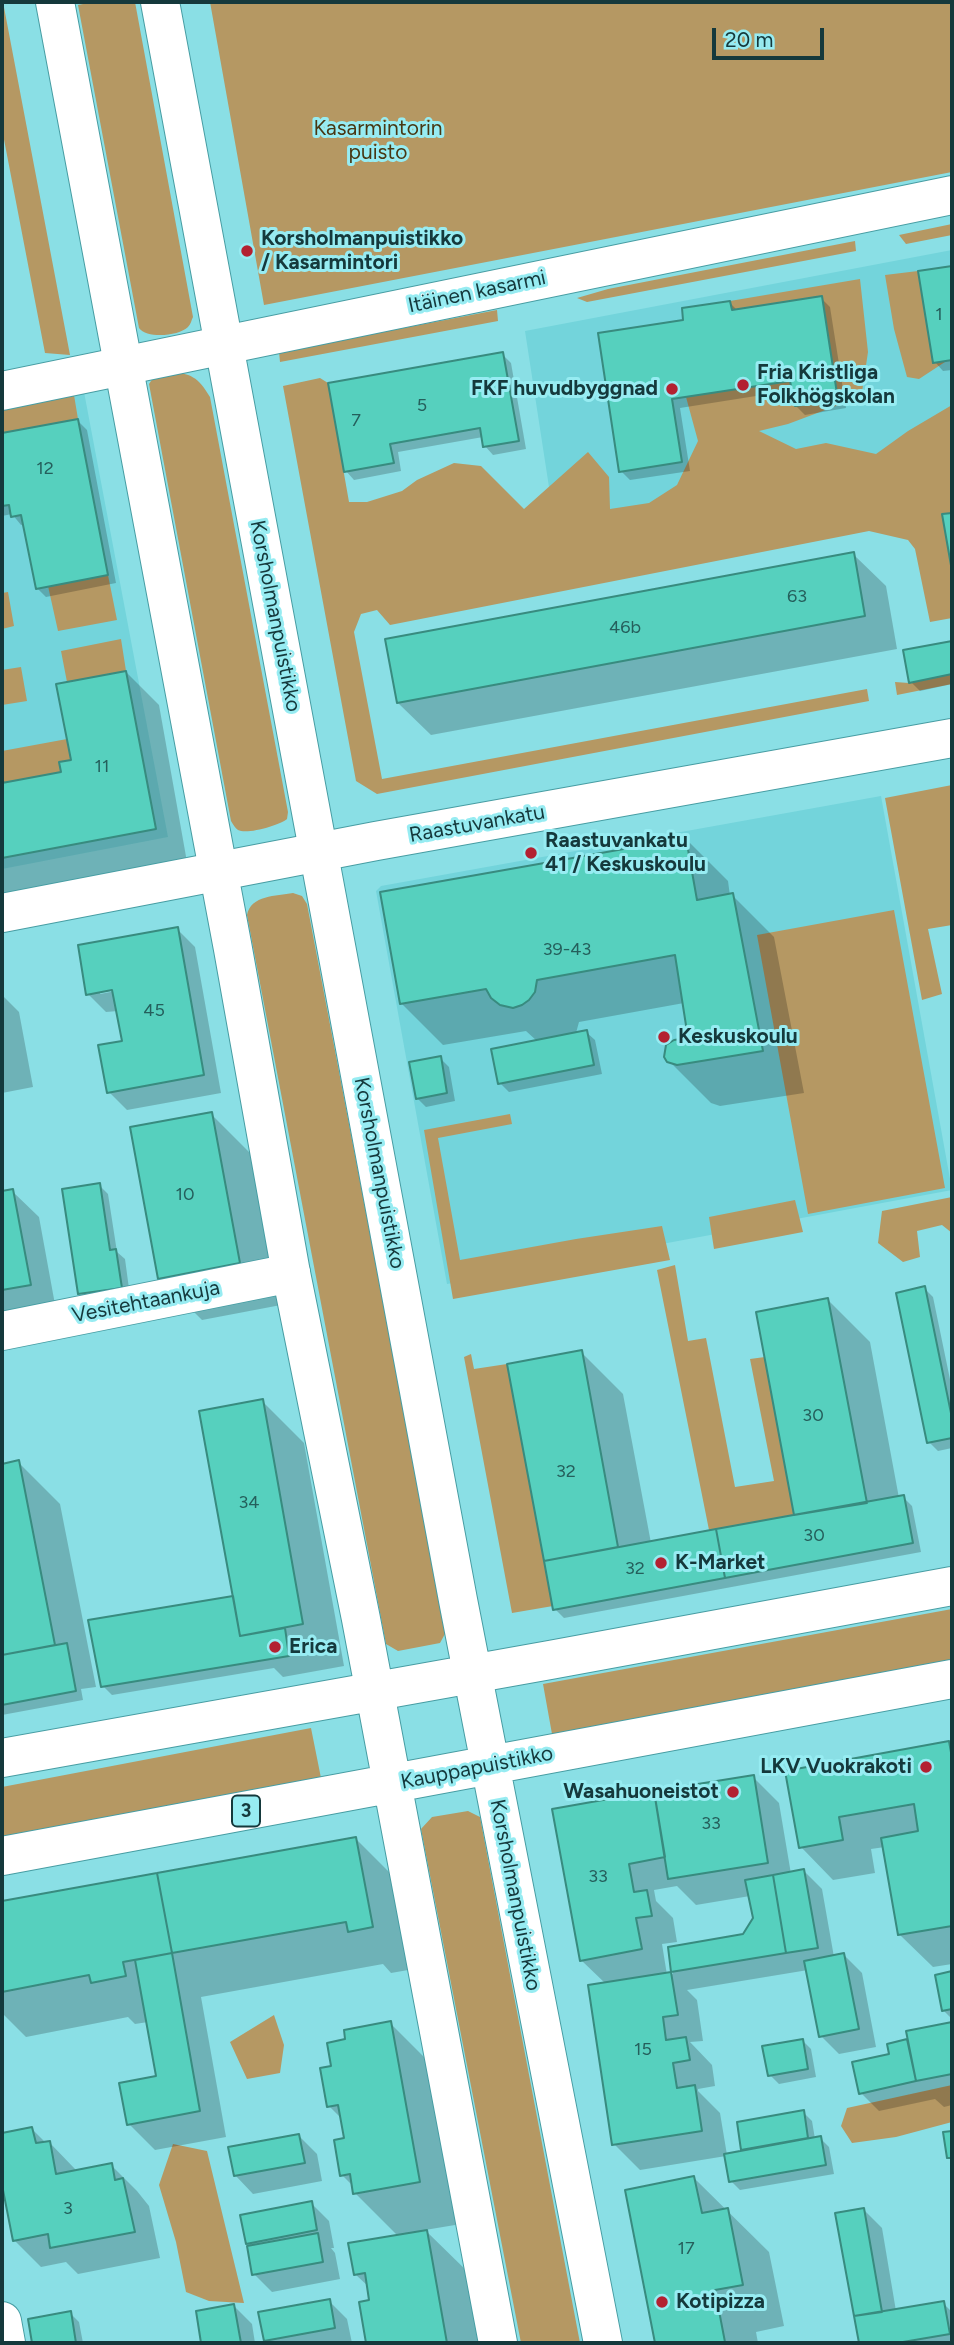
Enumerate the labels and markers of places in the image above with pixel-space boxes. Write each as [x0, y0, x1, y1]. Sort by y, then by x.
place label: Korsholmanpuistikko / Kasarmintori [261, 226, 463, 276]
marker: Korsholmanpuistikko / Kasarmintori [239, 243, 255, 259]
place label: Fria Kristliga Folkhögskolan [757, 360, 895, 410]
place label: FKF huvudbyggnad [471, 376, 658, 402]
marker: Fria Kristliga Folkhögskolan [735, 377, 751, 393]
marker: FKF huvudbyggnad [664, 381, 680, 397]
place label: Raastuvankatu 41 / Keskuskoulu [545, 828, 706, 878]
marker: Raastuvankatu 41 / Keskuskoulu [523, 845, 539, 861]
place label: Keskuskoulu [678, 1024, 798, 1050]
marker: Keskuskoulu [656, 1029, 672, 1045]
place label: K-Market [675, 1550, 766, 1576]
marker: K-Market [653, 1555, 669, 1571]
place label: Erica [289, 1634, 337, 1660]
marker: Erica [267, 1639, 283, 1655]
place label: LKV Vuokrakoti [760, 1754, 912, 1780]
marker: LKV Vuokrakoti [918, 1759, 934, 1775]
place label: Wasahuoneistot [563, 1779, 719, 1805]
marker: Wasahuoneistot [725, 1784, 741, 1800]
place label: Kotipizza [676, 2289, 765, 2315]
marker: Kotipizza [654, 2294, 670, 2310]

